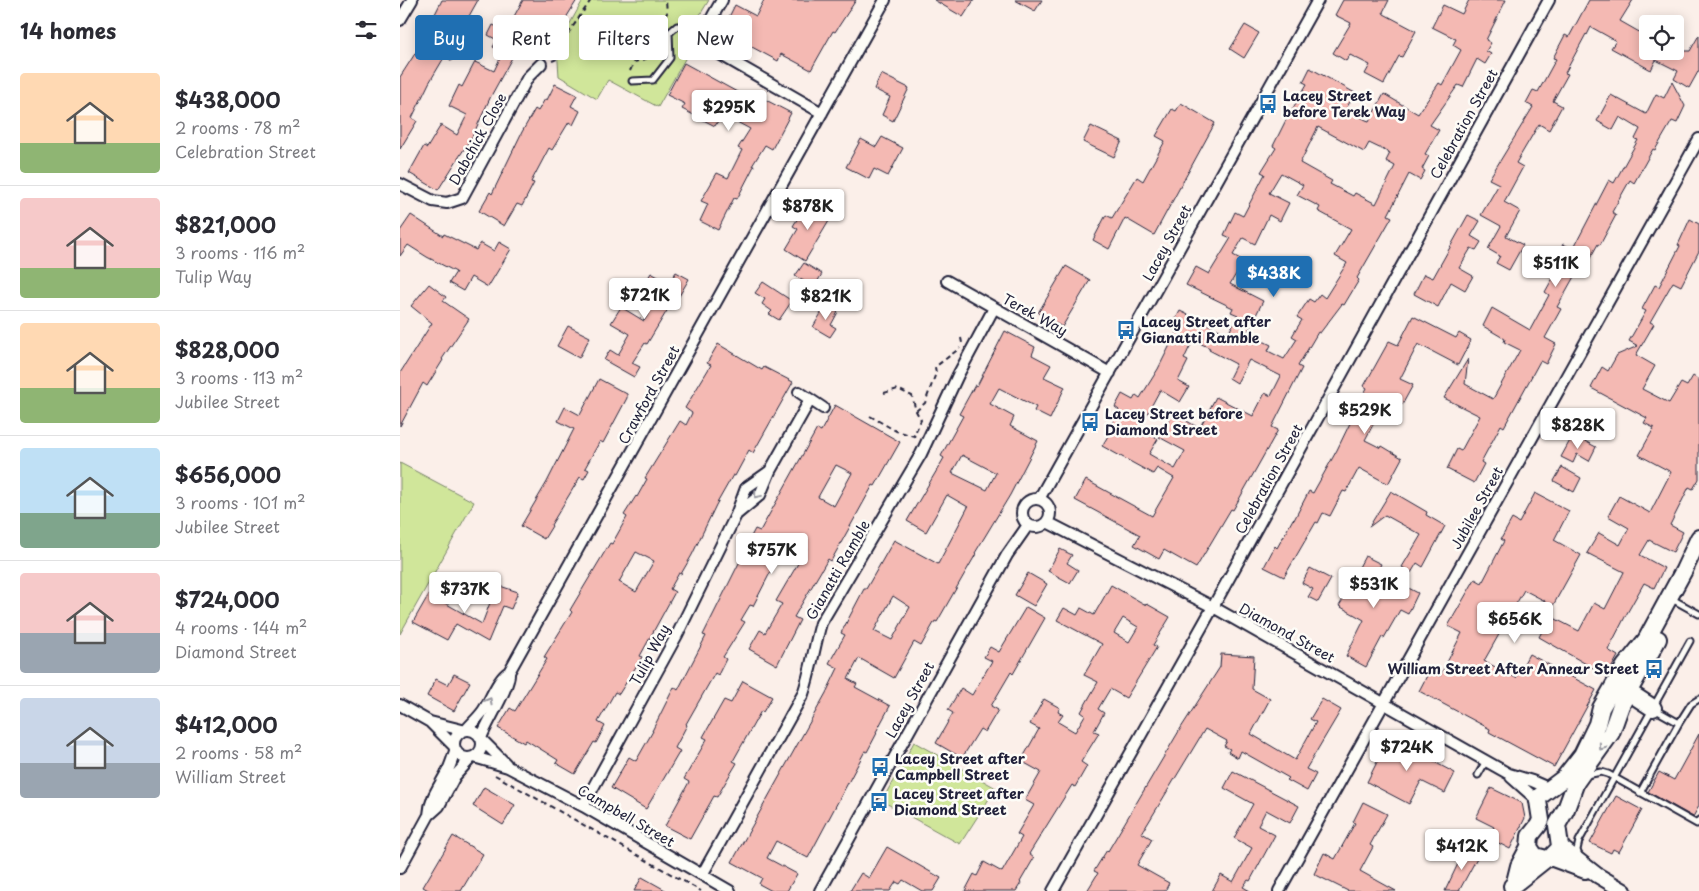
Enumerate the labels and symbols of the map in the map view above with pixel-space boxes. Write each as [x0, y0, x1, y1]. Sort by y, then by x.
street label: Celebration Street [1425, 64, 1503, 183]
place label: Lacey Street before Terek Way [1283, 85, 1406, 122]
street label: Dabchick Close [444, 89, 512, 189]
pin: $295K [694, 90, 764, 132]
bus stop icon: Lacey Street before Terek Way [1257, 93, 1279, 115]
pin: $878K [773, 188, 843, 231]
street label: Lacey Street [1137, 200, 1196, 285]
pin: $511K [1521, 246, 1591, 288]
pin: $438K [1239, 256, 1309, 298]
pin: $721K [610, 278, 680, 320]
pin: $821K [791, 278, 861, 321]
street label: Terek Way [999, 288, 1072, 341]
place label: Lacey Street after Gianatti Ramble [1141, 311, 1272, 348]
bus stop icon: Lacey Street after Gianatti Ramble [1115, 319, 1137, 341]
street label: Crawford Street [613, 341, 685, 448]
pin: $529K [1330, 392, 1400, 435]
place label: Lacey Street before Diamond Street [1105, 403, 1243, 440]
pin: $828K [1543, 408, 1613, 450]
bus stop icon: Lacey Street before Diamond Street [1079, 411, 1101, 433]
street label: Celebration Street [1230, 419, 1308, 538]
street label: Jubilee Street [1445, 462, 1508, 553]
one-way arrow [753, 490, 762, 499]
street label: Gianatti Ramble [800, 516, 875, 624]
pin: $757K [737, 532, 807, 575]
pin: $531K [1339, 566, 1409, 609]
pin: $737K [430, 572, 500, 614]
street label: Diamond Street [1236, 598, 1339, 668]
pin: $656K [1480, 602, 1550, 644]
street label: Tulip Way [624, 620, 675, 689]
street label: Lacey Street [880, 657, 939, 742]
place label: William Street After Annear Street [1388, 658, 1639, 679]
bus stop icon: William Street After Annear Street [1643, 658, 1665, 680]
one-way arrow [482, 697, 492, 706]
pin: $724K [1372, 730, 1442, 772]
one-way arrow [1599, 741, 1608, 751]
place label: Lacey Street after Campbell Street [895, 748, 1026, 785]
bus stop icon: Lacey Street after Campbell Street [869, 756, 891, 778]
street label: Campbell Street [574, 779, 679, 852]
place label: Lacey Street after Diamond Street [894, 783, 1025, 820]
bus stop icon: Lacey Street after Diamond Street [868, 791, 890, 813]
pin: $412K [1427, 828, 1497, 871]

